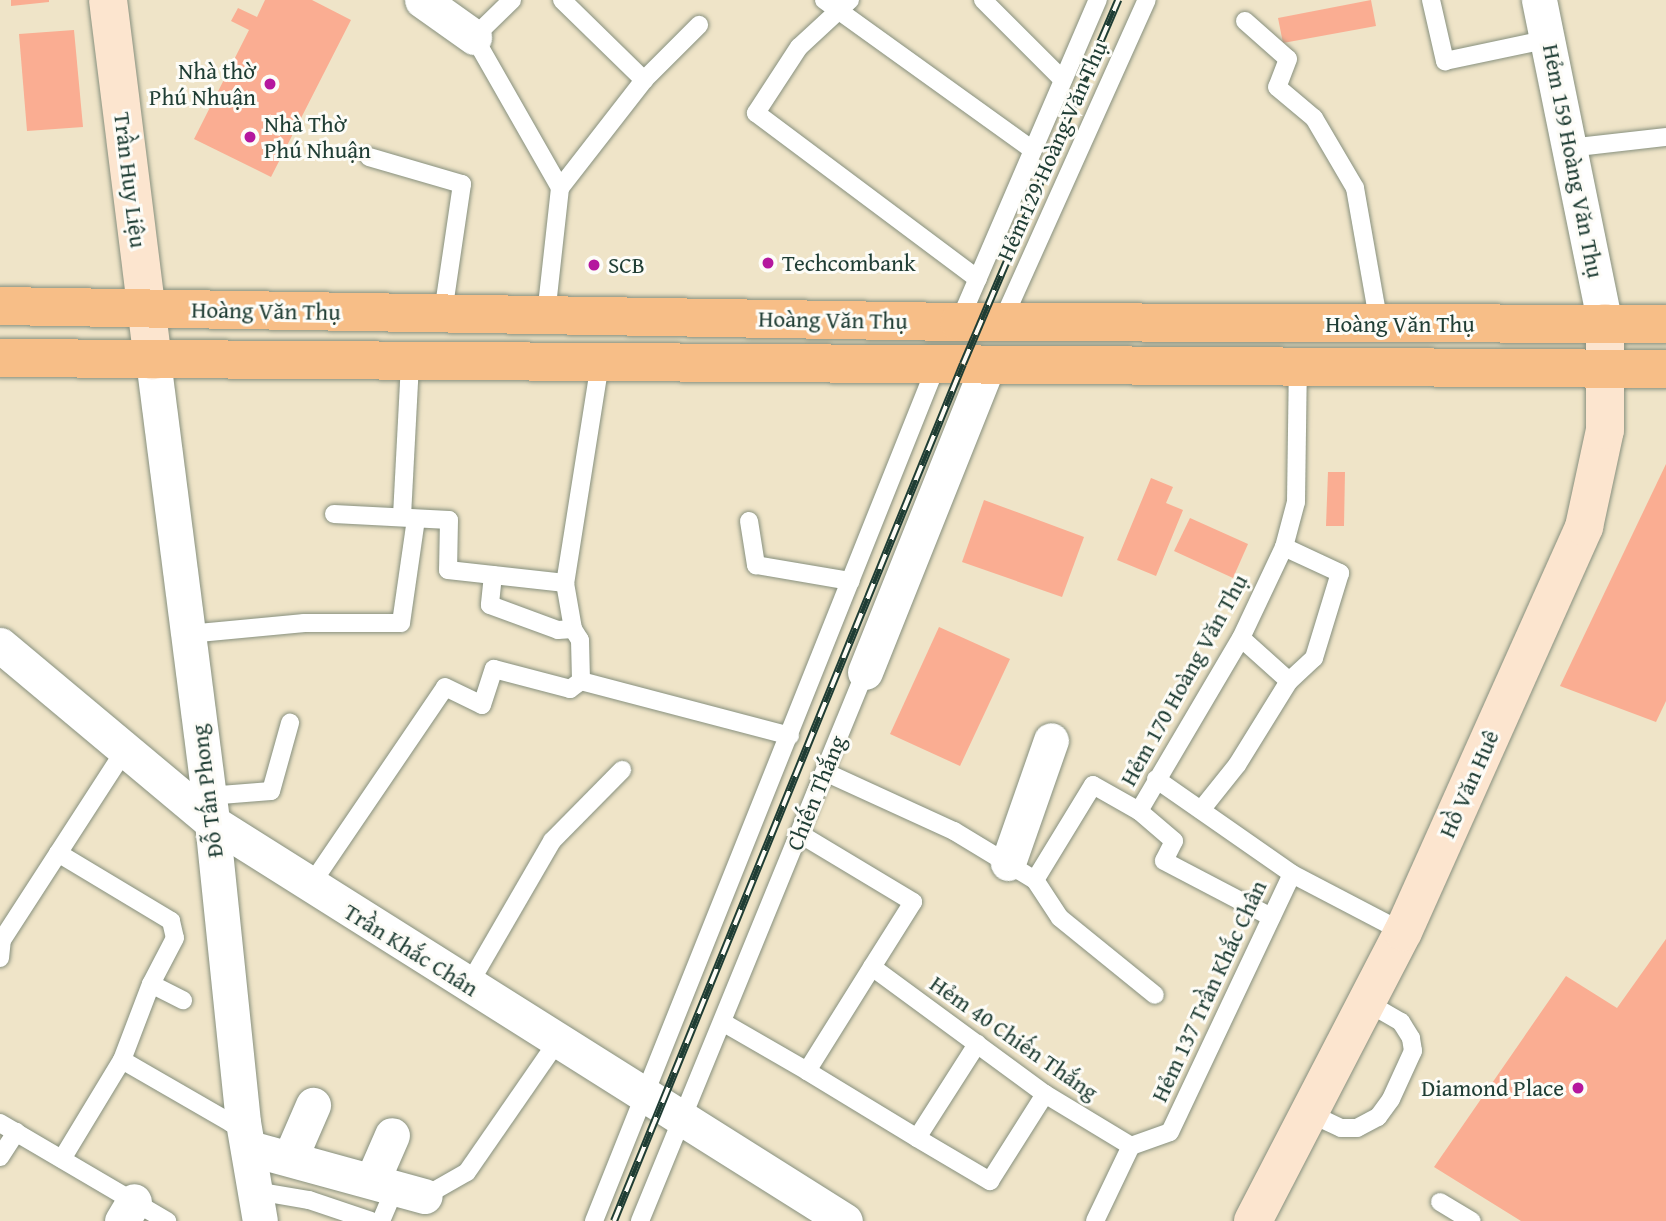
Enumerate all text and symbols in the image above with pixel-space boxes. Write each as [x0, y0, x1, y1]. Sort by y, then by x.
street label: Hẻm 129 Hoàng Văn Thụ [991, 37, 1113, 265]
street label: Hẻm 159 Hoàng Văn Thụ [1537, 42, 1609, 280]
place label: Nhà thờ Phú Nhuận [149, 57, 256, 111]
marker: Nhà thờ Phú Nhuận [262, 76, 278, 92]
place label: Nhà Thờ Phú Nhuận [264, 110, 371, 164]
street label: Trần Huy Liệu [108, 111, 152, 249]
marker: Nhà Thờ Phú Nhuận [242, 129, 258, 145]
place label: Techcombank [782, 249, 916, 277]
place label: SCB [608, 251, 645, 279]
marker: Techcombank [760, 255, 776, 271]
marker: SCB [586, 257, 602, 273]
street label: Hoàng Văn Thụ [191, 296, 341, 326]
street label: Hoàng Văn Thụ [758, 305, 908, 335]
street label: Hoàng Văn Thụ [1325, 310, 1475, 338]
street label: Hẻm 170 Hoàng Văn Thụ [1114, 569, 1254, 791]
street label: Đỗ Tấn Phong [185, 723, 229, 859]
street label: Hồ Văn Huê [1433, 726, 1505, 842]
street label: Chiến Thắng [780, 731, 852, 855]
street label: Hẻm 137 Trần Khắc Chân [1146, 876, 1272, 1106]
street label: Trần Khắc Chân [339, 898, 483, 1002]
street label: Hẻm 40 Chiến Thắng [925, 970, 1103, 1106]
place label: Diamond Place [1421, 1074, 1564, 1102]
marker: Diamond Place [1570, 1080, 1586, 1096]

